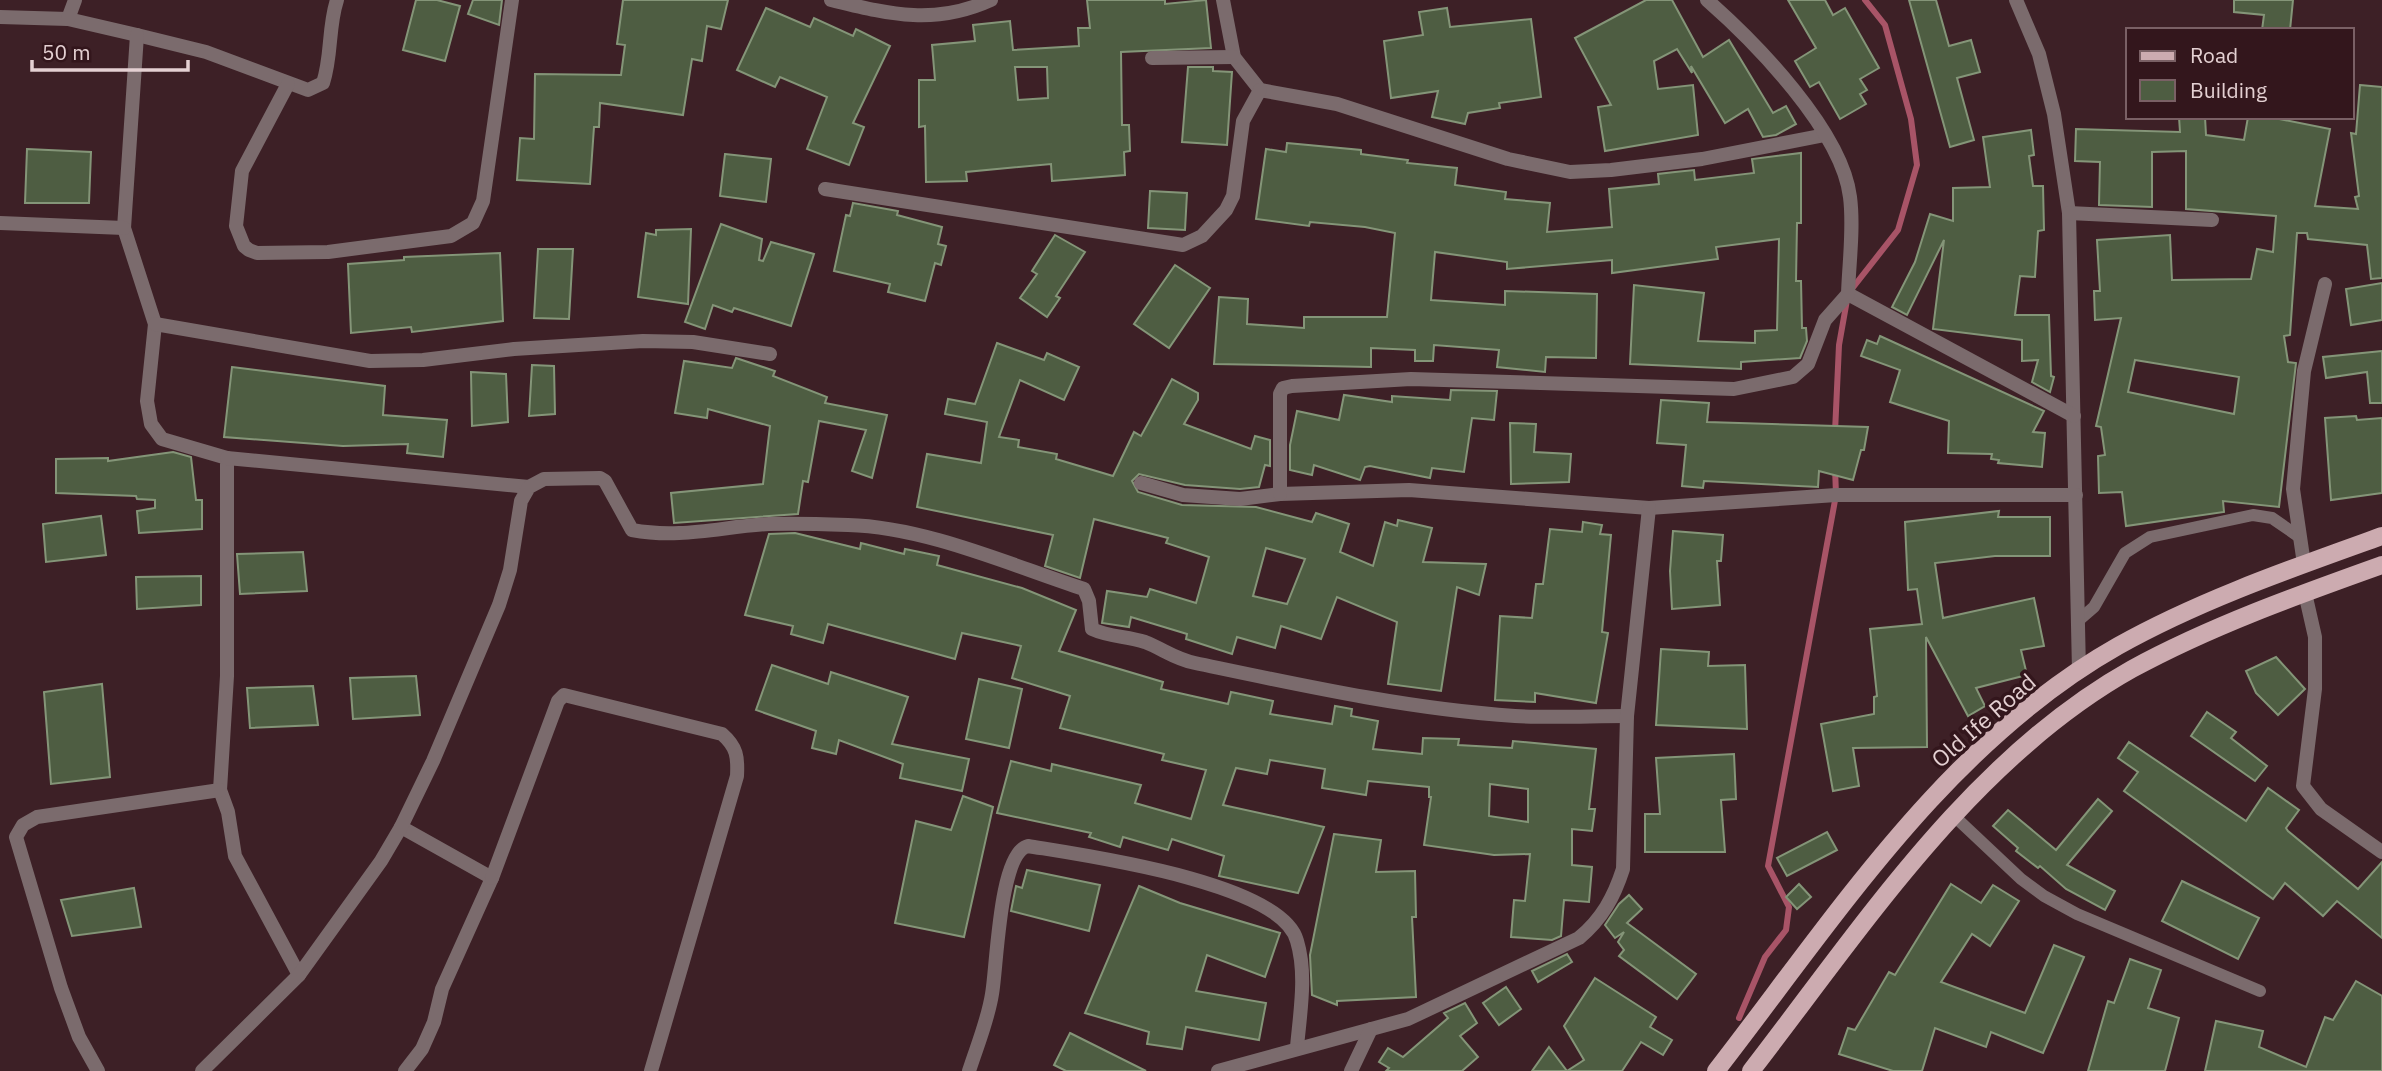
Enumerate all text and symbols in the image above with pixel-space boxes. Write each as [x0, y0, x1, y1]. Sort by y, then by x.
scale bar [32, 28, 187, 72]
legend [2126, 28, 2354, 119]
text: 50 m [42, 38, 91, 66]
text: Road [2190, 41, 2238, 69]
text: Building [2190, 76, 2267, 104]
street label: Old Ife Road [1925, 666, 2041, 774]

